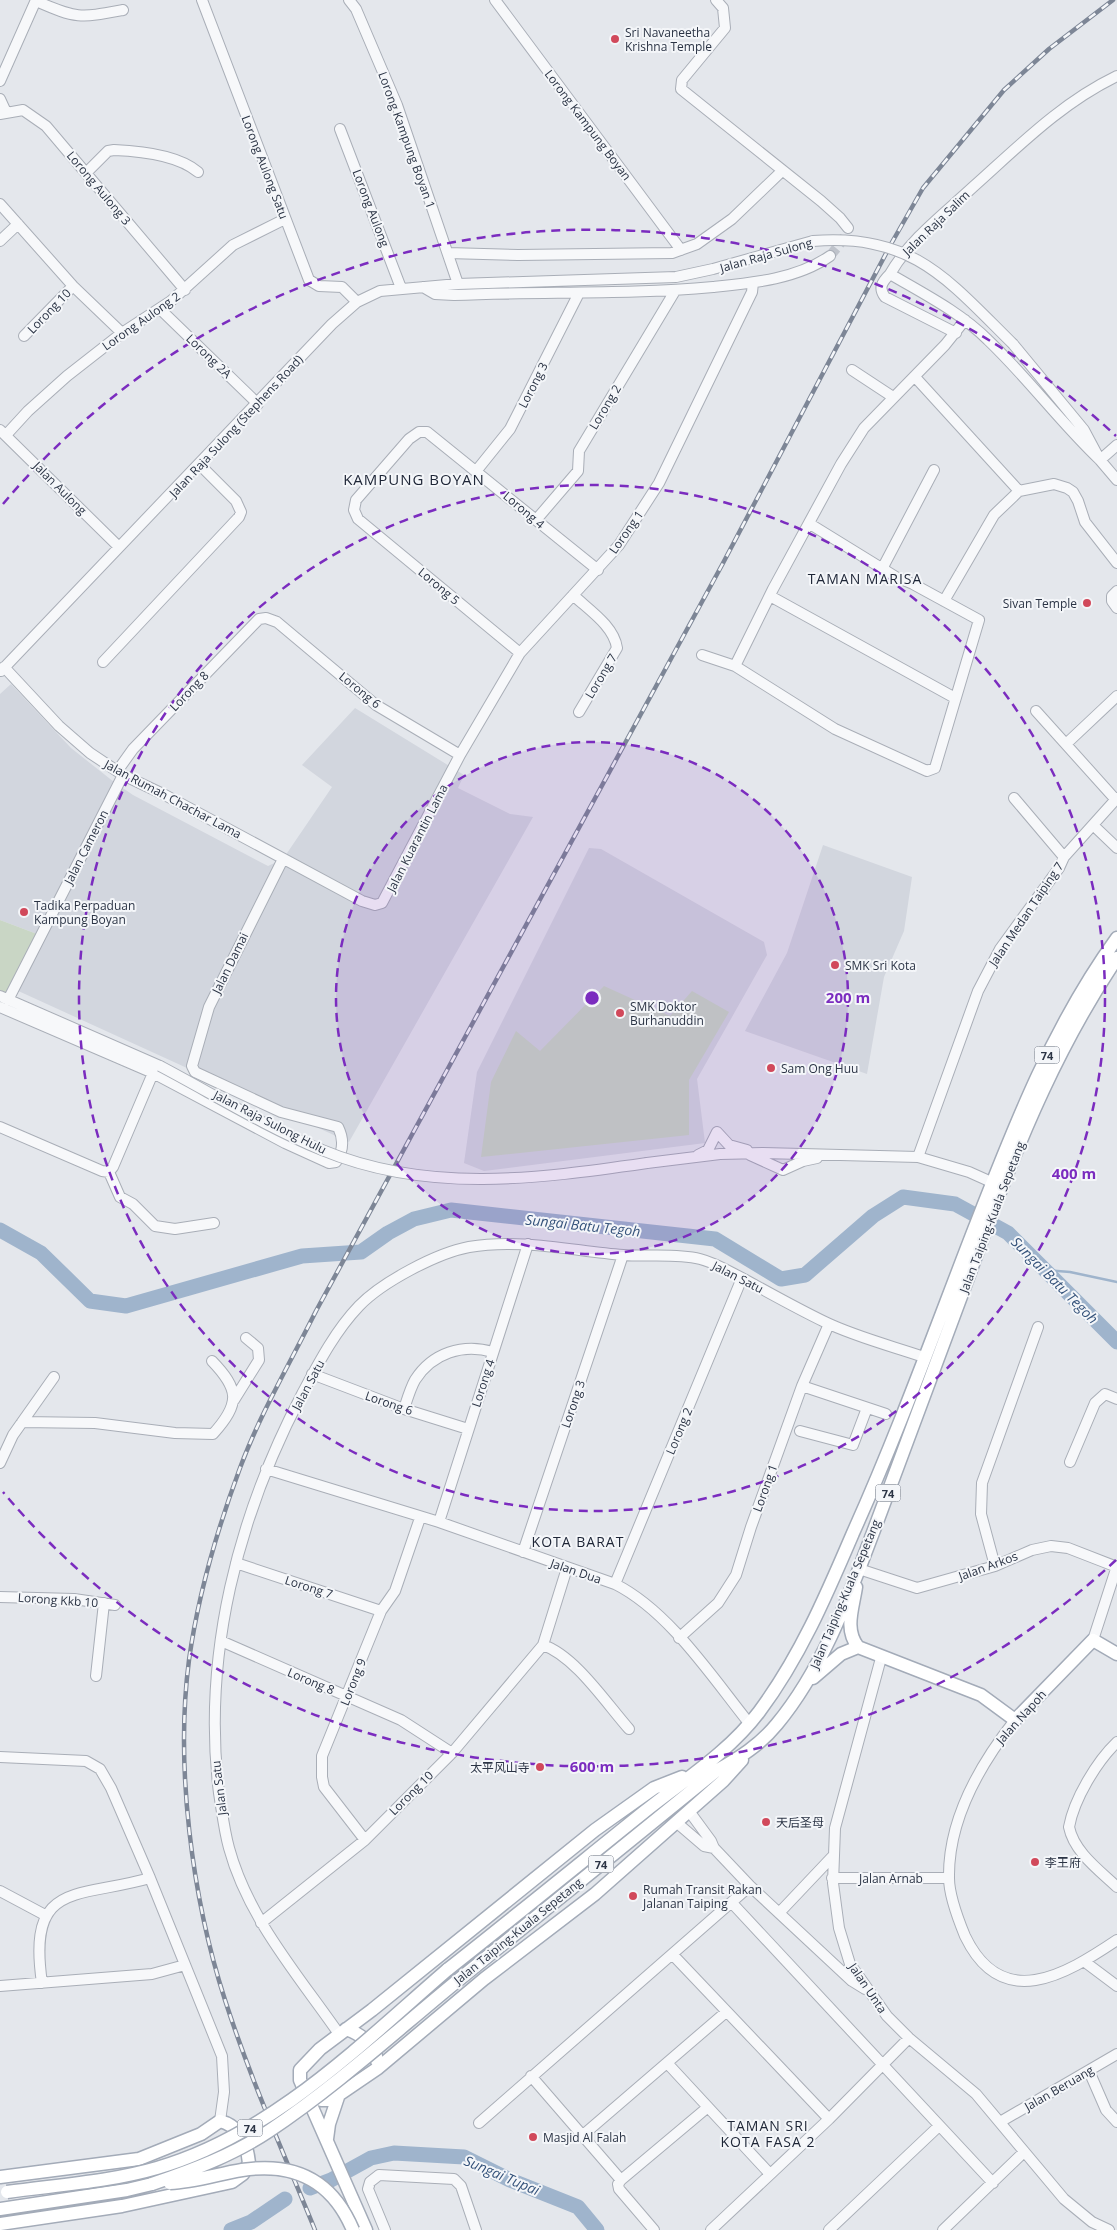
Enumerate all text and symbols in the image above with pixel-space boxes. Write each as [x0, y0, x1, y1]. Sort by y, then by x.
place label: Sri Navaneetha Krishna Temple [625, 24, 712, 55]
marker: Sri Navaneetha Krishna Temple [609, 33, 621, 45]
street label: Lorong Kampung Boyan [541, 66, 635, 184]
street label: Lorong Kampung Boyan 1 [374, 69, 440, 211]
street label: Lorong Aulong Satu [237, 113, 293, 221]
street label: Lorong Aulong 3 [63, 147, 135, 229]
street label: Lorong Aulong [348, 167, 394, 250]
street label: Jalan Raja Salim [898, 187, 973, 260]
street label: Jalan Raja Sulong [717, 234, 814, 277]
street label: Lorong 10 [23, 285, 75, 337]
street label: Lorong Aulong 2 [99, 288, 184, 354]
street label: Lorong 2A [183, 330, 236, 382]
street label: Jalan Raja Sulong (Stephens Road) [165, 351, 307, 502]
street label: Lorong 3 [514, 359, 552, 411]
street label: Lorong 2 [585, 381, 625, 433]
street label: Jalan Aulong [29, 457, 91, 519]
district label: KAMPUNG BOYAN [343, 469, 485, 489]
street label: Lorong 4 [500, 488, 549, 532]
street label: Lorong 1 [605, 507, 647, 557]
street label: Lorong 5 [415, 564, 464, 608]
district label: TAMAN MARISA [808, 569, 922, 588]
place label: Sivan Temple [1003, 595, 1077, 612]
marker: Sivan Temple [1081, 597, 1093, 609]
street label: Lorong 7 [581, 650, 621, 702]
street label: Lorong 8 [166, 667, 212, 715]
street label: Lorong 6 [335, 668, 385, 712]
street label: Jalan Rumah Chachar Lama [100, 755, 245, 842]
street label: Jalan Kuarantin Lama [382, 781, 452, 896]
street label: Jalan Cameron [59, 807, 112, 888]
street label: Jalan Medan Taiping 7 [984, 858, 1067, 970]
place label: Tadika Perpaduan Kampung Boyan [34, 897, 135, 928]
marker: Tadika Perpaduan Kampung Boyan [18, 906, 30, 918]
street label: Jalan Damai [207, 930, 252, 997]
place label: SMK Sri Kota [845, 957, 916, 974]
marker: SMK Sri Kota [829, 959, 841, 971]
text: 200 m [826, 987, 870, 1007]
centre of rings [583, 989, 601, 1007]
place label: SMK Doktor Burhanuddin [630, 998, 704, 1029]
marker: SMK Doktor Burhanuddin [614, 1007, 626, 1019]
road number: 74 [1034, 1046, 1060, 1064]
place label: Sam Ong Huu [781, 1060, 858, 1077]
marker: Sam Ong Huu [765, 1062, 777, 1074]
street label: Jalan Raja Sulong Hulu [210, 1086, 329, 1158]
street label: Jalan Taiping-Kuala Sepetang [955, 1138, 1029, 1296]
text: 400 m [1052, 1163, 1096, 1183]
water label: Sungai Batu Tegoh [525, 1210, 641, 1240]
water label: Sungai Batu Tegoh [1007, 1232, 1103, 1328]
street label: Jalan Satu [709, 1256, 766, 1297]
street label: Jalan Satu [287, 1357, 328, 1414]
street label: Lorong 4 [467, 1357, 499, 1409]
street label: Lorong 3 [557, 1378, 589, 1430]
street label: Lorong 6 [363, 1387, 415, 1419]
street label: Lorong 2 [662, 1405, 697, 1457]
street label: Lorong 1 [749, 1462, 781, 1514]
road number: 74 [876, 1485, 900, 1502]
street label: Jalan Taiping-Kuala Sepetang [805, 1516, 884, 1672]
district label: KOTA BARAT [532, 1532, 624, 1551]
street label: Jalan Arkos [955, 1547, 1020, 1585]
street label: Jalan Dua [547, 1554, 604, 1588]
street label: Lorong 7 [283, 1571, 335, 1603]
street label: Lorong Kkb 10 [17, 1589, 99, 1611]
street label: Lorong 9 [336, 1656, 370, 1708]
street label: Lorong 8 [285, 1664, 337, 1699]
street label: Jalan Napoh [991, 1686, 1050, 1749]
text: 600 m [570, 1756, 614, 1776]
place label: 太平风山寺 [470, 1759, 530, 1776]
street label: Jalan Satu [207, 1760, 231, 1817]
marker: 太平风山寺 [534, 1761, 546, 1773]
street label: Lorong 10 [385, 1767, 437, 1819]
place label: 天后圣母 [776, 1814, 824, 1831]
marker: 天后圣母 [760, 1816, 772, 1828]
place label: 李王府 [1045, 1854, 1081, 1871]
road number: 74 [588, 1856, 614, 1872]
marker: 李王府 [1029, 1856, 1041, 1868]
street label: Jalan Arnab [858, 1870, 923, 1887]
street label: Jalan Taiping-Kuala Sepetang [449, 1873, 586, 1989]
place label: Rumah Transit Rakan Jalanan Taiping [642, 1881, 762, 1912]
marker: Rumah Transit Rakan Jalanan Taiping [627, 1890, 639, 1902]
street label: Jalan Unta [844, 1959, 891, 2016]
street label: Jalan Beruang [1020, 2061, 1097, 2115]
district label: TAMAN SRI KOTA FASA 2 [721, 2116, 815, 2151]
road number: 74 [238, 2120, 262, 2136]
place label: Masjid Al Falah [543, 2129, 626, 2146]
marker: Masjid Al Falah [527, 2131, 539, 2143]
water label: Sungai Tupai [461, 2151, 543, 2200]

